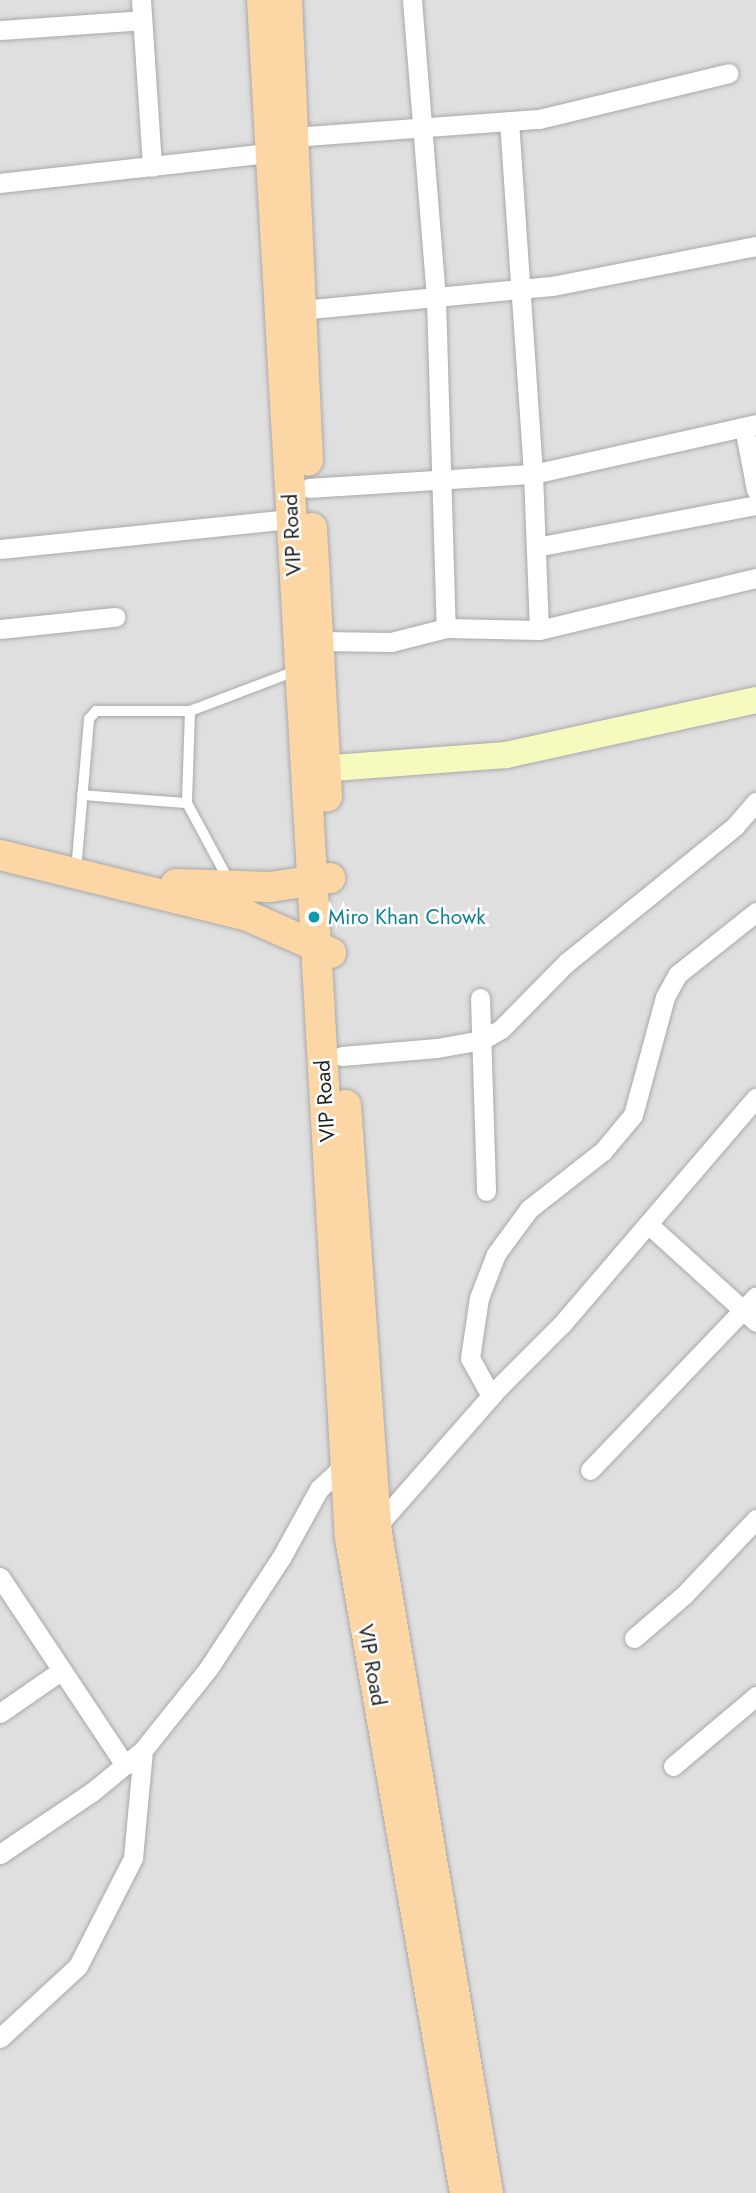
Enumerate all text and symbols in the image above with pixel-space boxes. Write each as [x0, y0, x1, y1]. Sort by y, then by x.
street label: VIP Road [277, 493, 307, 577]
place label: Miro Khan Chowk [328, 904, 486, 930]
marker: Miro Khan Chowk [306, 909, 322, 925]
street label: VIP Road [310, 1059, 340, 1143]
street label: VIP Road [352, 1622, 392, 1708]

